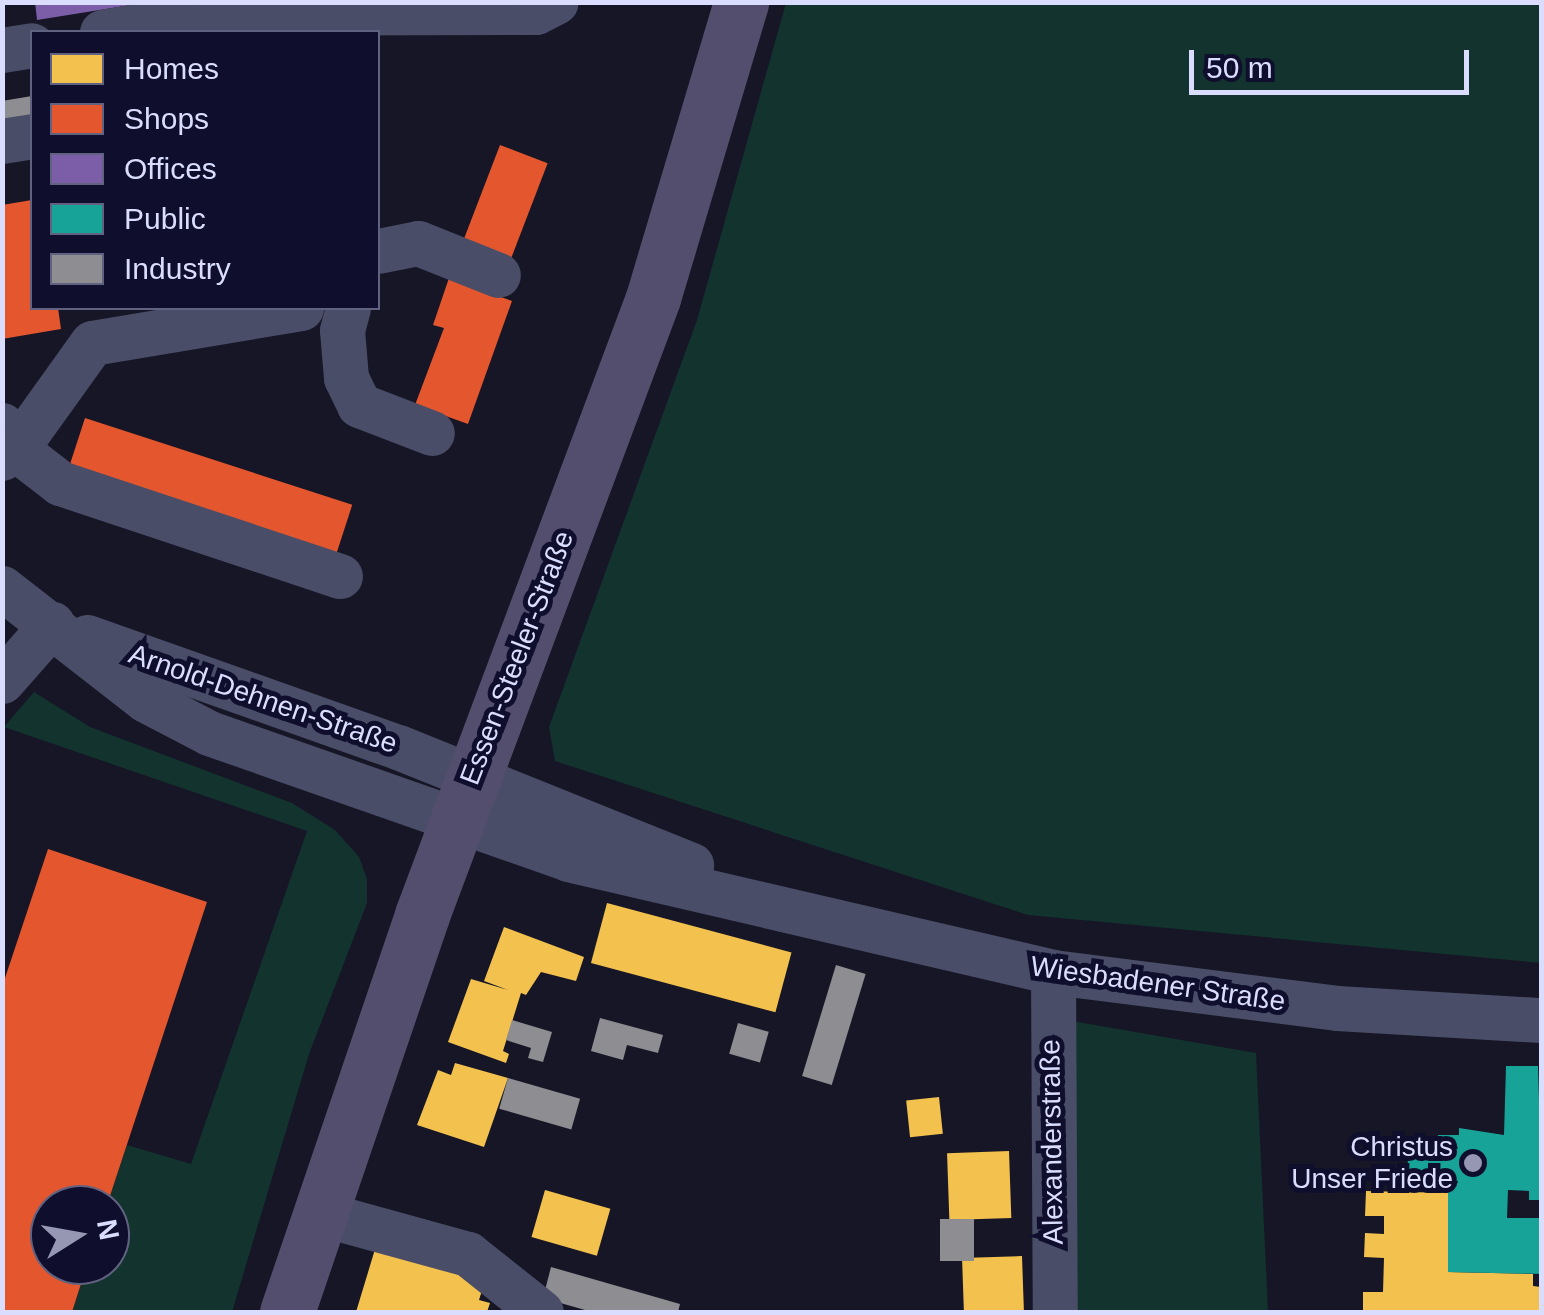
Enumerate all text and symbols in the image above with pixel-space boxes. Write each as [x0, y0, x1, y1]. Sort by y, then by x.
legend [30, 30, 380, 310]
scale bar [1194, 30, 1474, 92]
text: 50 m [1206, 51, 1273, 84]
text: Homes [124, 52, 219, 85]
text: Shops [124, 102, 209, 135]
text: Offices [124, 152, 217, 185]
text: Public [124, 202, 206, 235]
text: Industry [124, 252, 231, 285]
street label: Essen-Steeler-Straße [453, 526, 581, 790]
street label: Arnold-Dehnen-Straße [124, 637, 402, 761]
street label: Wiesbadener Straße [1029, 949, 1287, 1019]
street label: Alexanderstraße [1033, 1039, 1071, 1245]
place label: Christus Unser Friede [1291, 1130, 1453, 1196]
marker: Christus Unser Friede [1462, 1152, 1484, 1174]
north arrow [30, 1185, 130, 1285]
text: N [91, 1217, 125, 1242]

